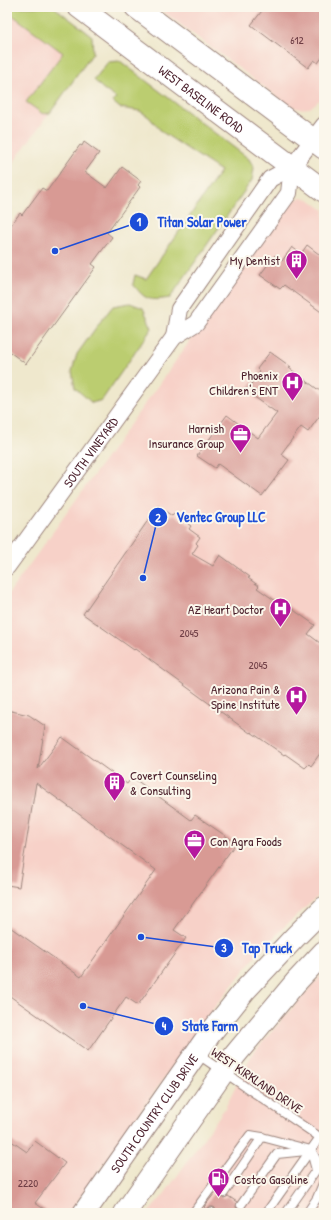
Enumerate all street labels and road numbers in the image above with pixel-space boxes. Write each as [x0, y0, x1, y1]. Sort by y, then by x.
street label: WEST BASELINE ROAD [155, 61, 248, 137]
street label: SOUTH VINEYARD [59, 413, 123, 491]
street label: WEST KIRKLAND DRIVE [208, 1043, 307, 1117]
street label: SOUTH COUNTRY CLUB DRIVE [106, 1050, 202, 1176]

